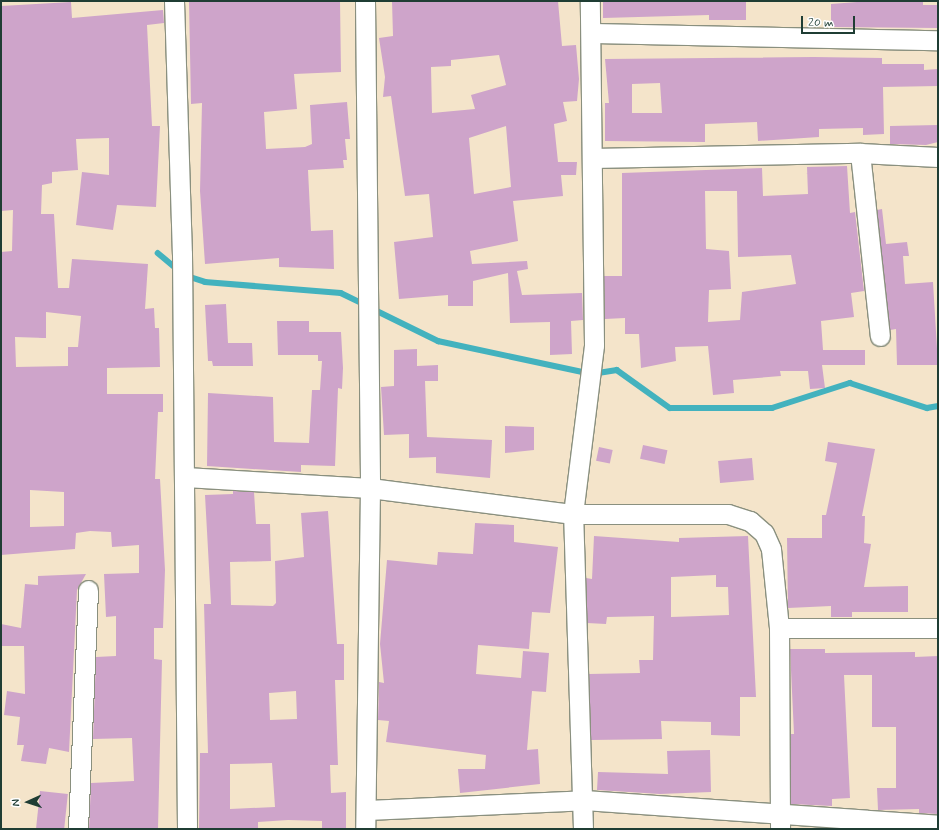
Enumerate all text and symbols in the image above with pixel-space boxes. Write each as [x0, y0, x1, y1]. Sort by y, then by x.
scale bar [803, 8, 857, 34]
text: 20 m [808, 15, 834, 31]
north arrow [8, 782, 48, 822]
text: N [9, 799, 23, 807]

